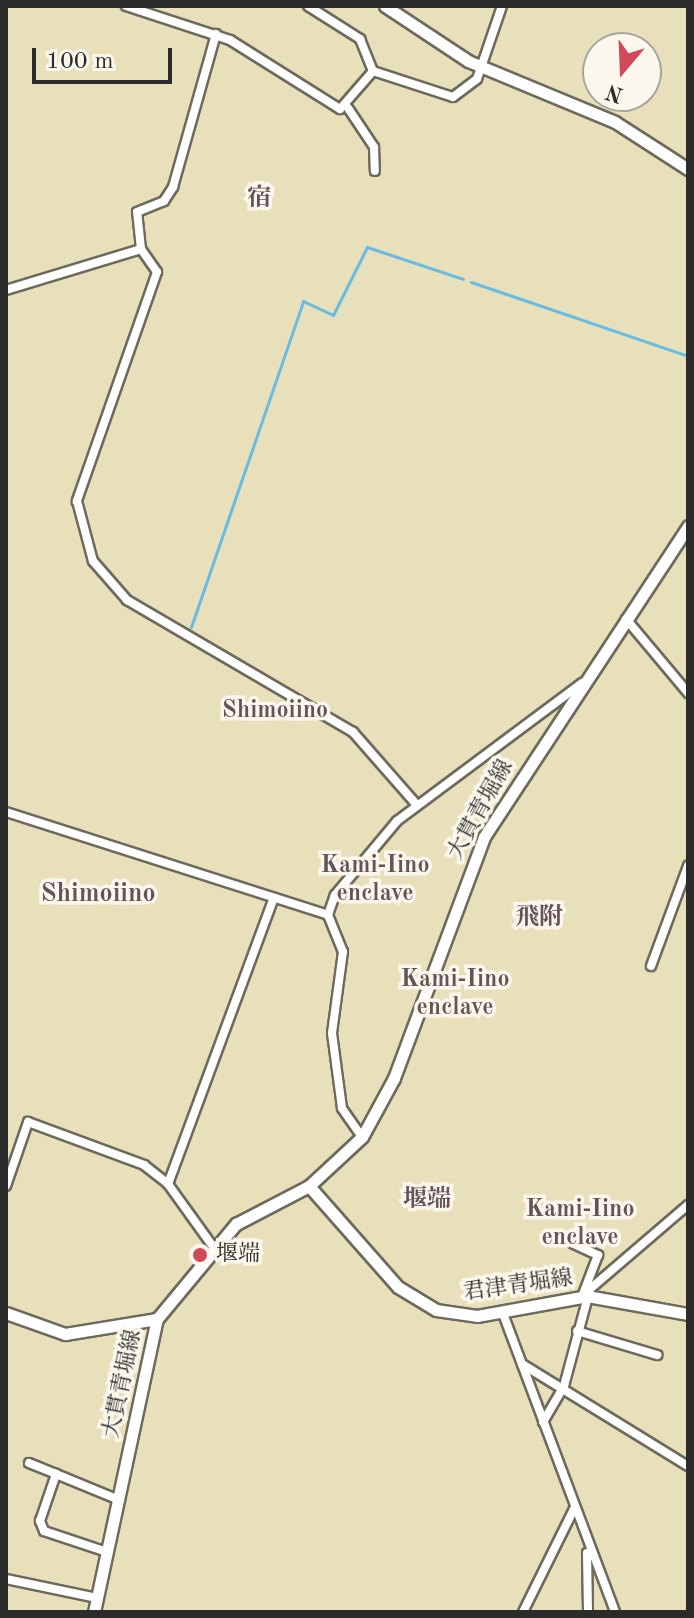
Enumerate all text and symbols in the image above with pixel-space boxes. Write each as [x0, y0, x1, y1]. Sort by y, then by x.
scale bar [36, 32, 176, 82]
north arrow [582, 32, 662, 112]
text: 100 m [46, 50, 114, 74]
text: N [603, 80, 626, 106]
district label: 宿 [247, 186, 271, 214]
district label: Shimoiino [222, 698, 328, 726]
street label: 大貫青堀線 [443, 755, 519, 865]
district label: Kami-Iino enclave [321, 853, 429, 909]
district label: Shimoiino [40, 879, 156, 911]
district label: 飛附 [515, 905, 563, 933]
district label: Kami-Iino enclave [401, 967, 509, 1023]
district label: 堰端 [403, 1187, 451, 1215]
district label: Kami-Iino enclave [526, 1197, 634, 1253]
place label: 堰端 [216, 1242, 260, 1268]
marker: 堰端 [191, 1246, 209, 1264]
street label: 君津青堀線 [462, 1265, 574, 1307]
street label: 大貫青堀線 [99, 1327, 147, 1441]

